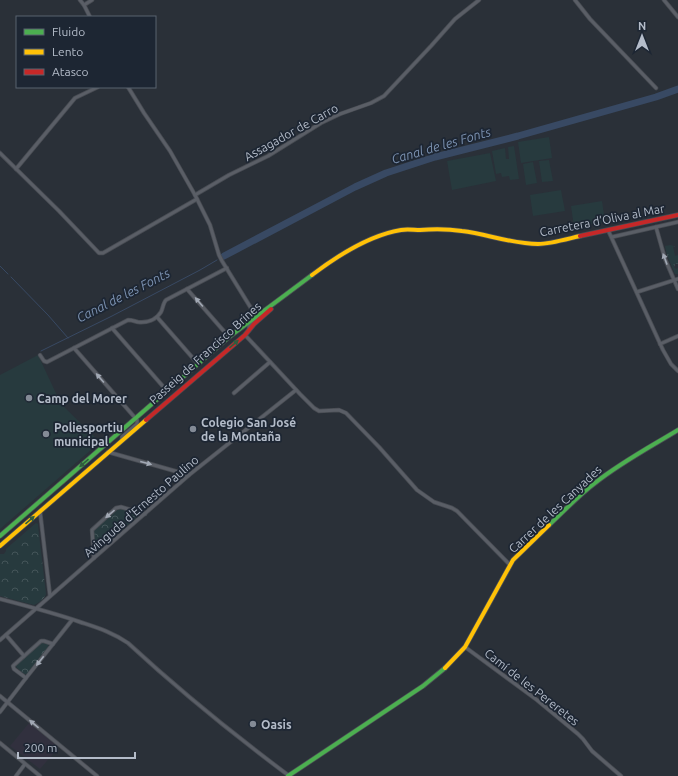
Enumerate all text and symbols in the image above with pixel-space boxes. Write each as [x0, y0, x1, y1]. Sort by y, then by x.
legend [16, 16, 156, 88]
north arrow [622, 16, 662, 56]
text: N [638, 20, 646, 32]
text: Fluido [52, 25, 85, 38]
text: Lento [52, 45, 83, 58]
text: Atasco [52, 65, 88, 78]
street label: Assagador de Carro [242, 101, 340, 163]
water label: Canal de les Fonts [390, 124, 493, 166]
street label: Carretera d’Oliva al Mar [538, 201, 666, 238]
one-way arrow [662, 253, 668, 265]
water label: Canal de les Fonts [74, 265, 172, 325]
one-way arrow [194, 297, 203, 307]
street label: Passeig de Francisco Brines [147, 299, 263, 407]
one-way arrow [229, 339, 239, 348]
one-way arrow [96, 373, 105, 384]
place label: Camp del Morer [37, 392, 127, 405]
marker: Camp del Morer [24, 393, 34, 403]
place label: Colegio San José de la Montaña [201, 416, 296, 443]
place label: Poliesportiu municipal [54, 421, 123, 448]
marker: Colegio San José de la Montaña [188, 424, 198, 434]
marker: Poliesportiu municipal [41, 429, 51, 439]
street label: Avinguda d'Ernesto Paulino [81, 453, 201, 559]
one-way arrow [79, 459, 89, 468]
one-way arrow [140, 460, 152, 466]
street label: Carrer de les Canyades [506, 463, 604, 555]
one-way arrow [104, 509, 115, 518]
one-way arrow [25, 516, 34, 525]
street label: Camí de les Pereretes [482, 646, 582, 728]
one-way arrow [35, 656, 44, 667]
place label: Oasis [261, 718, 292, 731]
marker: Oasis [248, 719, 258, 729]
one-way arrow [29, 720, 40, 729]
scale bar [18, 734, 135, 760]
text: 200 m [24, 741, 57, 754]

